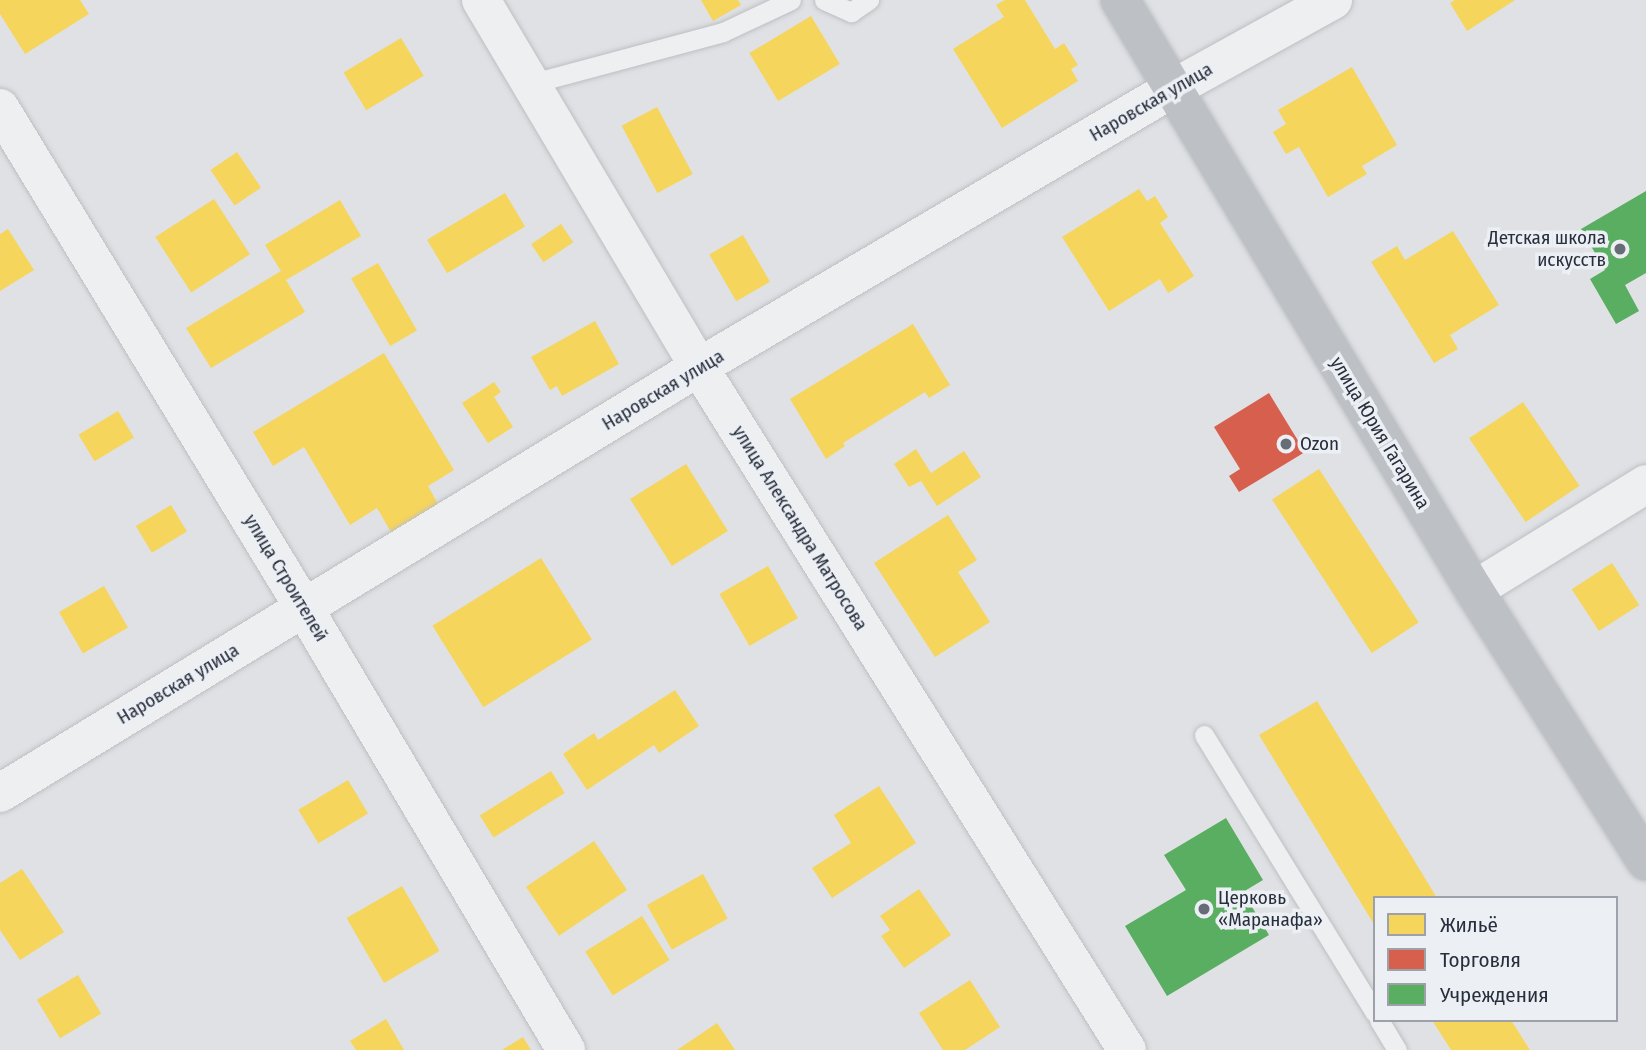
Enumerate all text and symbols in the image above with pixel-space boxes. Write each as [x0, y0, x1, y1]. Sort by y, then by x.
street label: Наровская улица [1086, 58, 1216, 146]
place label: Детская школа искусств [1488, 227, 1606, 271]
marker: Детская школа искусств [1612, 241, 1628, 257]
street label: Наровская улица [598, 345, 728, 435]
street label: улица Юрия Гагарина [1326, 353, 1434, 513]
street label: улица Александра Матросова [727, 421, 873, 635]
place label: Ozon [1300, 433, 1339, 455]
marker: Ozon [1278, 436, 1294, 452]
street label: улица Строителей [239, 510, 333, 646]
street label: Наровская улица [113, 639, 243, 729]
place label: Церковь «Маранафа» [1218, 887, 1323, 931]
legend [1373, 896, 1618, 1022]
marker: Церковь «Маранафа» [1196, 901, 1212, 917]
text: Жильё [1440, 912, 1498, 938]
text: Торговля [1440, 947, 1521, 973]
text: Учреждения [1440, 982, 1549, 1008]

